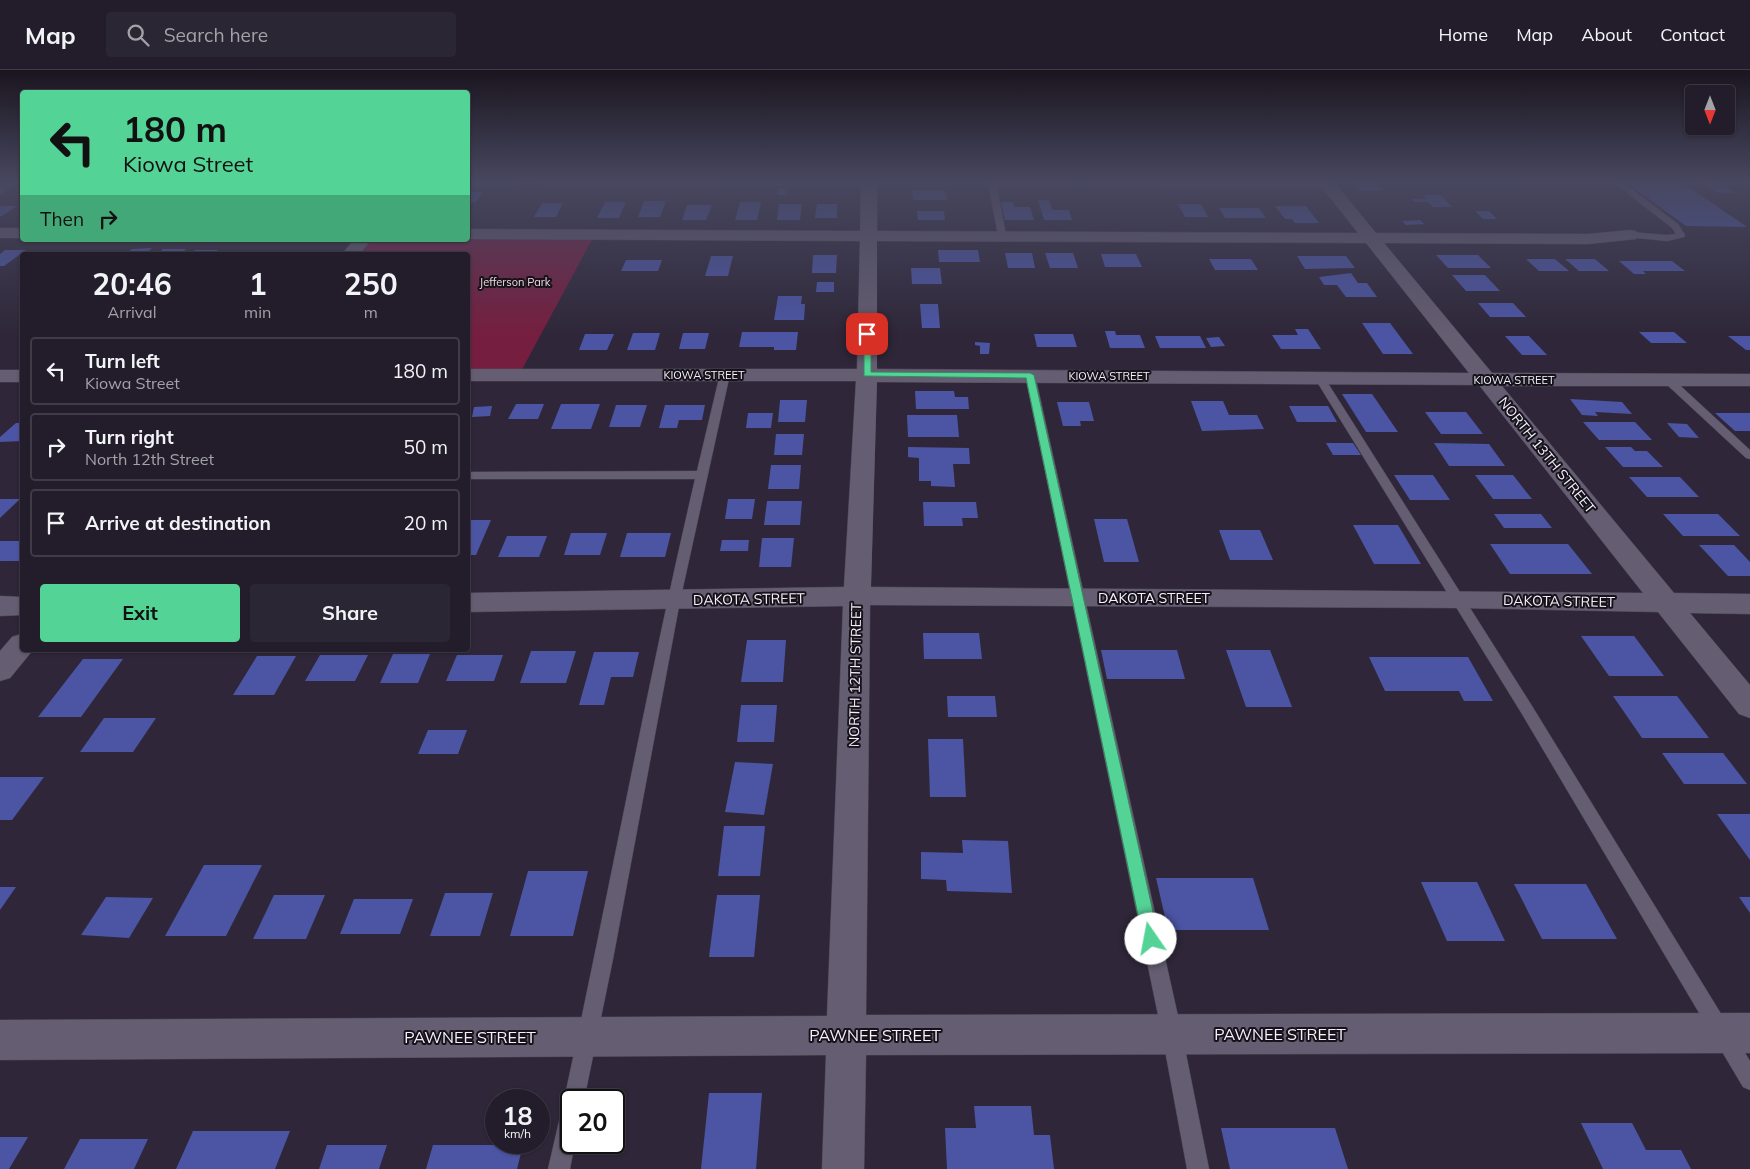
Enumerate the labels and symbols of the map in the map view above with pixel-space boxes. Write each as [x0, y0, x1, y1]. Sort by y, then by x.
north arrow [1685, 85, 1735, 135]
park label: Jefferson Park [480, 275, 551, 289]
pin [846, 313, 888, 355]
street label: KIOWA STREET [663, 368, 745, 382]
street label: KIOWA STREET [1068, 369, 1150, 383]
street label: KIOWA STREET [1473, 373, 1555, 387]
street label: NORTH 13TH STREET [1495, 393, 1600, 517]
street label: DAKOTA STREET [693, 589, 806, 609]
street label: DAKOTA STREET [1098, 589, 1211, 607]
street label: DAKOTA STREET [1503, 591, 1616, 611]
street label: NORTH 12TH STREET [845, 602, 865, 747]
position arrow [1124, 912, 1176, 964]
street label: PAWNEE STREET [1214, 1024, 1346, 1044]
street label: PAWNEE STREET [809, 1025, 941, 1045]
street label: PAWNEE STREET [404, 1027, 536, 1047]
speed limit sign: 20 [560, 1089, 625, 1154]

